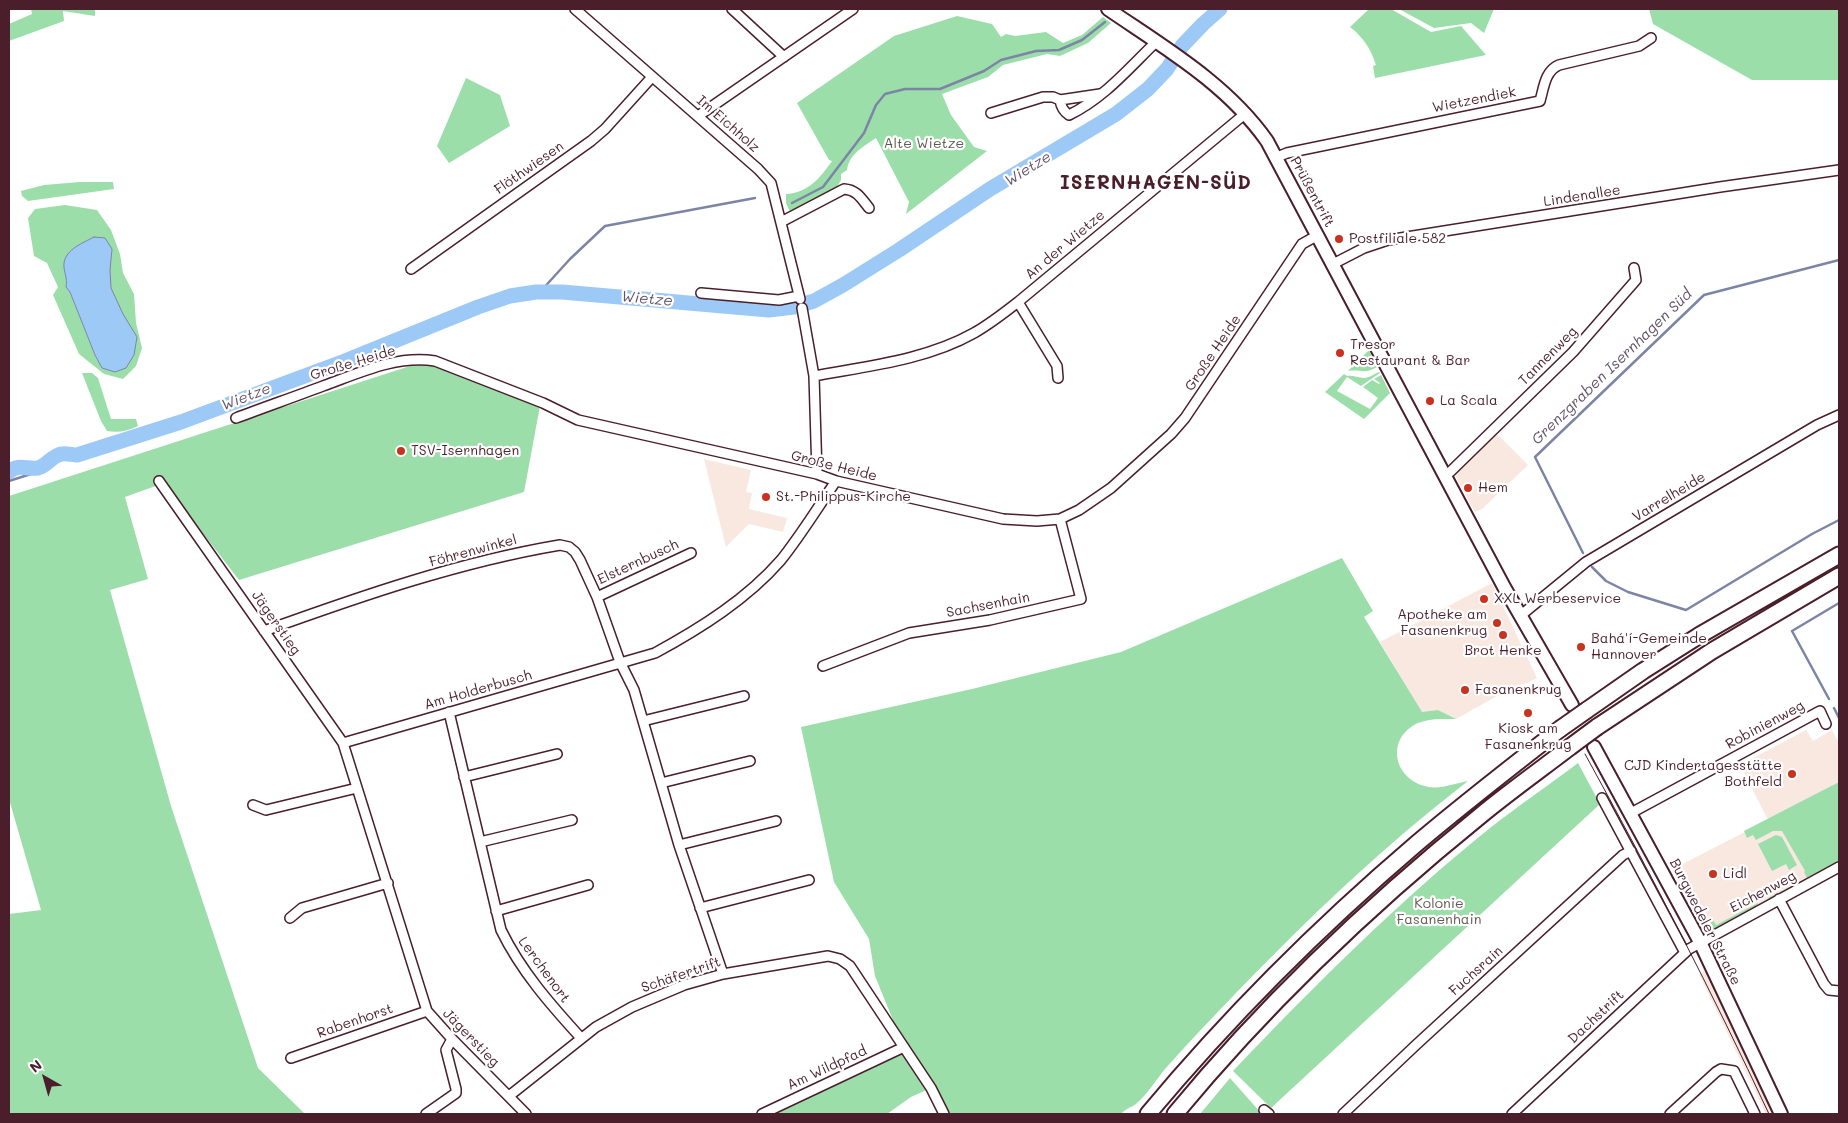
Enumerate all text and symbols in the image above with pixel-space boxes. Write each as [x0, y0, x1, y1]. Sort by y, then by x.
street label: Wietzendiek [1431, 84, 1517, 116]
street label: Im Eichholz [693, 92, 763, 156]
park label: Alte Wietze [884, 136, 964, 152]
street label: Flöthwiesen [491, 138, 567, 198]
water label: Wietze [1001, 148, 1055, 190]
street label: Prüßentrift [1286, 154, 1338, 230]
district label: ISERNHAGEN-SÜD [1058, 172, 1254, 194]
street label: Lindenallee [1542, 182, 1622, 210]
street label: An der Wietze [1022, 207, 1108, 283]
place label: Postfiliale 582 [1349, 231, 1446, 247]
marker: Postfiliale 582 [1333, 233, 1345, 245]
water label: Grenzgraben Isernhagen Süd [1528, 285, 1696, 449]
water label: Wietze [621, 288, 673, 310]
street label: Große Heide [1181, 312, 1245, 394]
street label: Tannenweg [1515, 323, 1581, 389]
place label: Tresor Restaurant & Bar [1350, 337, 1470, 370]
street label: Große Heide [308, 342, 398, 384]
marker: Tresor Restaurant & Bar [1334, 347, 1346, 359]
water label: Wietze [219, 379, 273, 415]
place label: La Scala [1440, 393, 1498, 409]
marker: La Scala [1424, 395, 1436, 407]
place label: TSV-Isernhagen [411, 443, 519, 459]
marker: TSV-Isernhagen [395, 445, 407, 457]
street label: Große Heide [789, 447, 879, 485]
street label: Varrelheide [1629, 469, 1709, 525]
place label: Hem [1478, 480, 1508, 496]
marker: Hem [1462, 482, 1474, 494]
place label: St.-Philippus-Kirche [776, 489, 911, 505]
marker: St.-Philippus-Kirche [760, 491, 772, 503]
street label: Föhrenwinkel [427, 531, 519, 571]
street label: Elsternbusch [595, 536, 681, 588]
street label: Jägerstieg [248, 588, 304, 658]
street label: Sachsenhain [945, 589, 1031, 621]
place label: XXL Werbeservice [1494, 591, 1621, 607]
marker: XXL Werbeservice [1478, 593, 1490, 605]
place label: Apotheke am Fasanenkrug [1397, 607, 1487, 640]
marker: Apotheke am Fasanenkrug [1491, 617, 1503, 629]
marker: Brot Henke [1497, 629, 1509, 641]
place label: Bahá'í-Gemeinde Hannover [1591, 631, 1707, 664]
marker: Bahá'í-Gemeinde Hannover [1575, 641, 1587, 653]
place label: Brot Henke [1464, 643, 1542, 659]
street label: Am Holderbusch [422, 667, 534, 713]
place label: Fasanenkrug [1475, 682, 1561, 698]
marker: Fasanenkrug [1459, 684, 1471, 696]
street label: Robinienweg [1723, 697, 1807, 753]
marker: Kiosk am Fasanenkrug [1522, 707, 1534, 719]
place label: Kiosk am Fasanenkrug [1485, 721, 1571, 754]
place label: CJD Kindertagesstätte Bothfeld [1624, 758, 1782, 790]
marker: CJD Kindertagesstätte Bothfeld [1786, 768, 1798, 780]
street label: Burgwedeler Straße [1666, 856, 1744, 988]
place label: Lidl [1723, 866, 1747, 882]
marker: Lidl [1707, 868, 1719, 880]
street label: Eichenweg [1727, 868, 1799, 916]
park label: Kolonie Fasanenhain [1397, 896, 1481, 929]
street label: Lerchenort [515, 934, 573, 1006]
street label: Fuchsrain [1446, 943, 1506, 999]
street label: Schäfertrift [639, 954, 723, 996]
street label: Dachstrift [1565, 987, 1627, 1047]
street label: Rabenhorst [315, 1000, 395, 1042]
street label: Jägerstieg [439, 1005, 503, 1071]
street label: Am Wildpfad [784, 1042, 870, 1094]
north arrow [20, 1053, 70, 1103]
text: N [25, 1055, 45, 1077]

